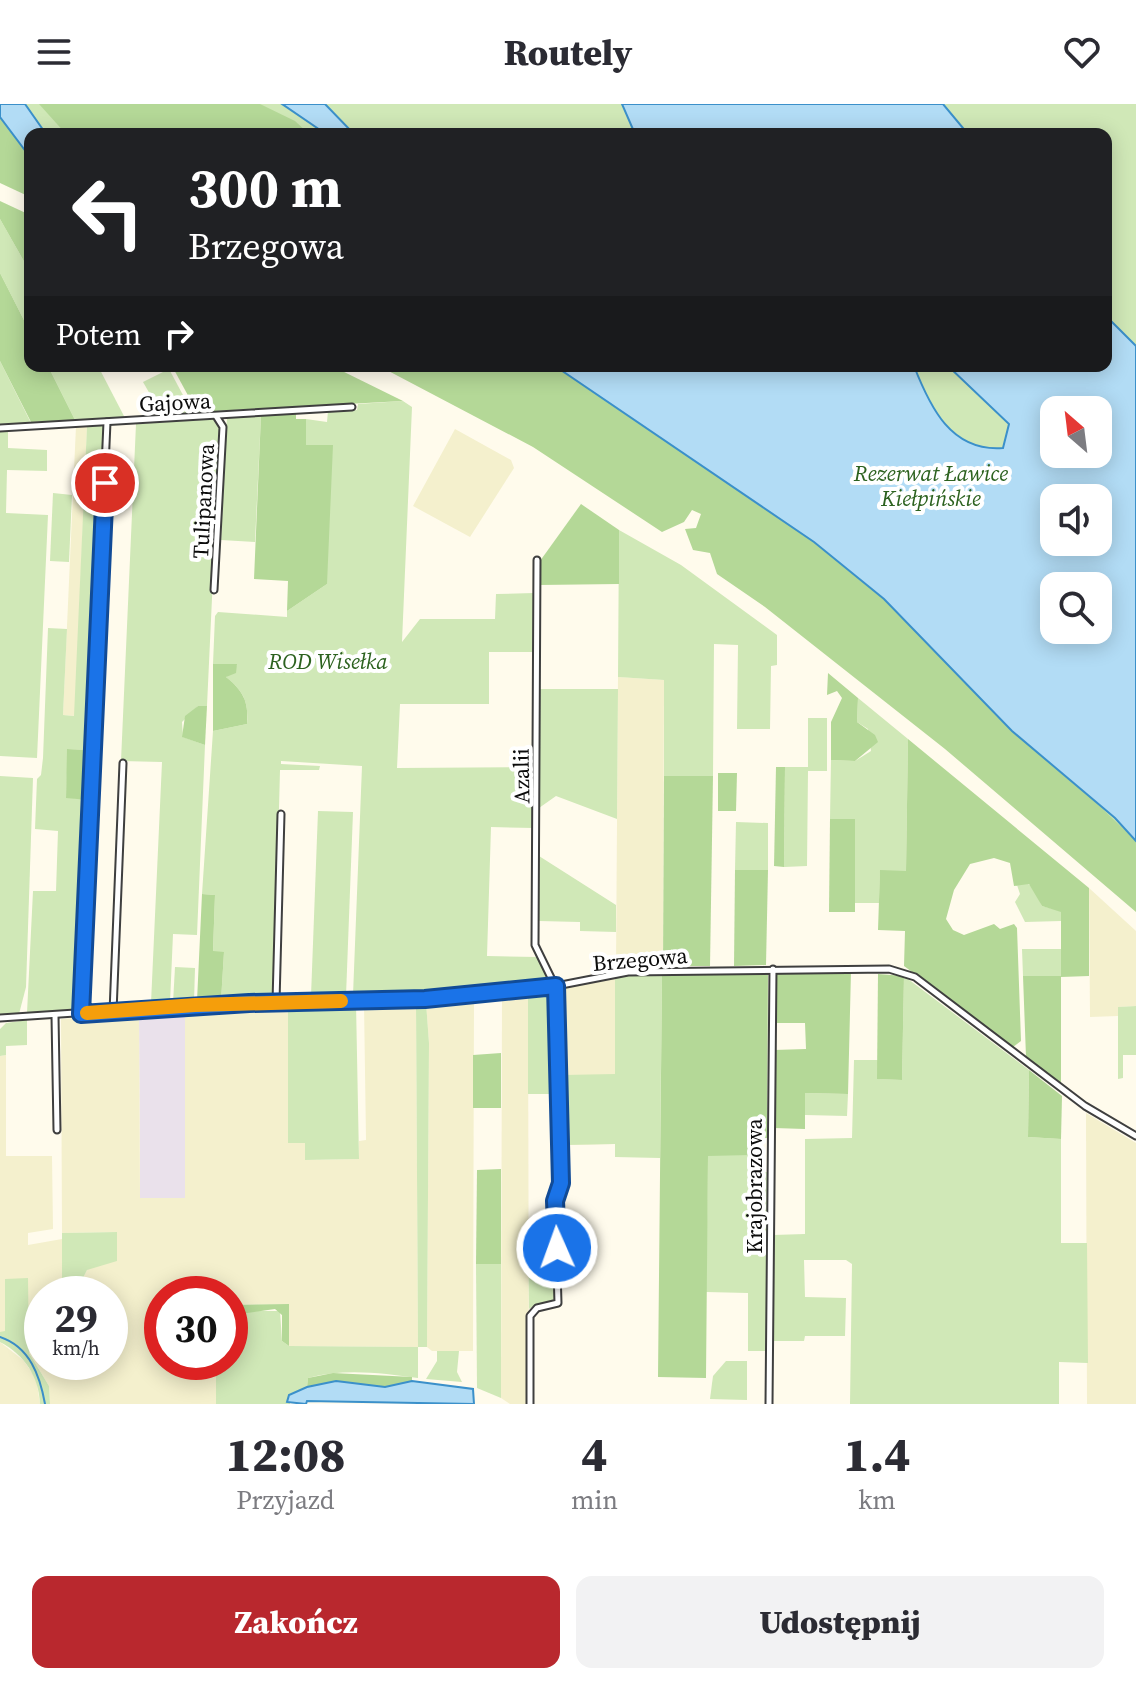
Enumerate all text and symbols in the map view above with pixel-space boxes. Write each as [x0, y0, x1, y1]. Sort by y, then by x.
text: Routely [504, 28, 632, 77]
icon: menu [32, 30, 76, 74]
icon: heart [1060, 30, 1104, 74]
text: 300 m [188, 149, 342, 226]
icon: left [56, 160, 160, 264]
text: Brzegowa [188, 222, 344, 271]
icon: right [157, 312, 201, 356]
text: Potem [56, 314, 141, 355]
street label: Gajowa [138, 385, 213, 419]
north arrow [1040, 396, 1112, 468]
map controls [1040, 396, 1112, 644]
street label: Tulipanowa [185, 442, 221, 559]
pin [71, 449, 139, 517]
park label: Rezerwat Ławice Kiełpińskie [853, 458, 1008, 513]
icon: arrive [83, 461, 127, 505]
button: sound [1040, 484, 1112, 556]
button: search [1040, 572, 1112, 644]
park label: ROD Wisełka [267, 646, 388, 676]
street label: Azalii [506, 748, 536, 804]
street label: Brzegowa [591, 940, 690, 978]
street label: Krajobrazowa [739, 1117, 769, 1254]
position arrow [515, 1206, 599, 1290]
speed limit sign: 30 [144, 1276, 248, 1380]
text: 29 [54, 1291, 98, 1345]
text: km/h [52, 1334, 100, 1362]
text: 12:08 [225, 1421, 346, 1487]
text: 4 [581, 1421, 608, 1487]
text: 1.4 [843, 1421, 911, 1487]
text: Przyjazd [236, 1482, 335, 1518]
text: min [571, 1482, 618, 1518]
text: km [858, 1482, 896, 1518]
button: Zakończ [32, 1576, 560, 1668]
button: Udostępnij [576, 1576, 1104, 1668]

